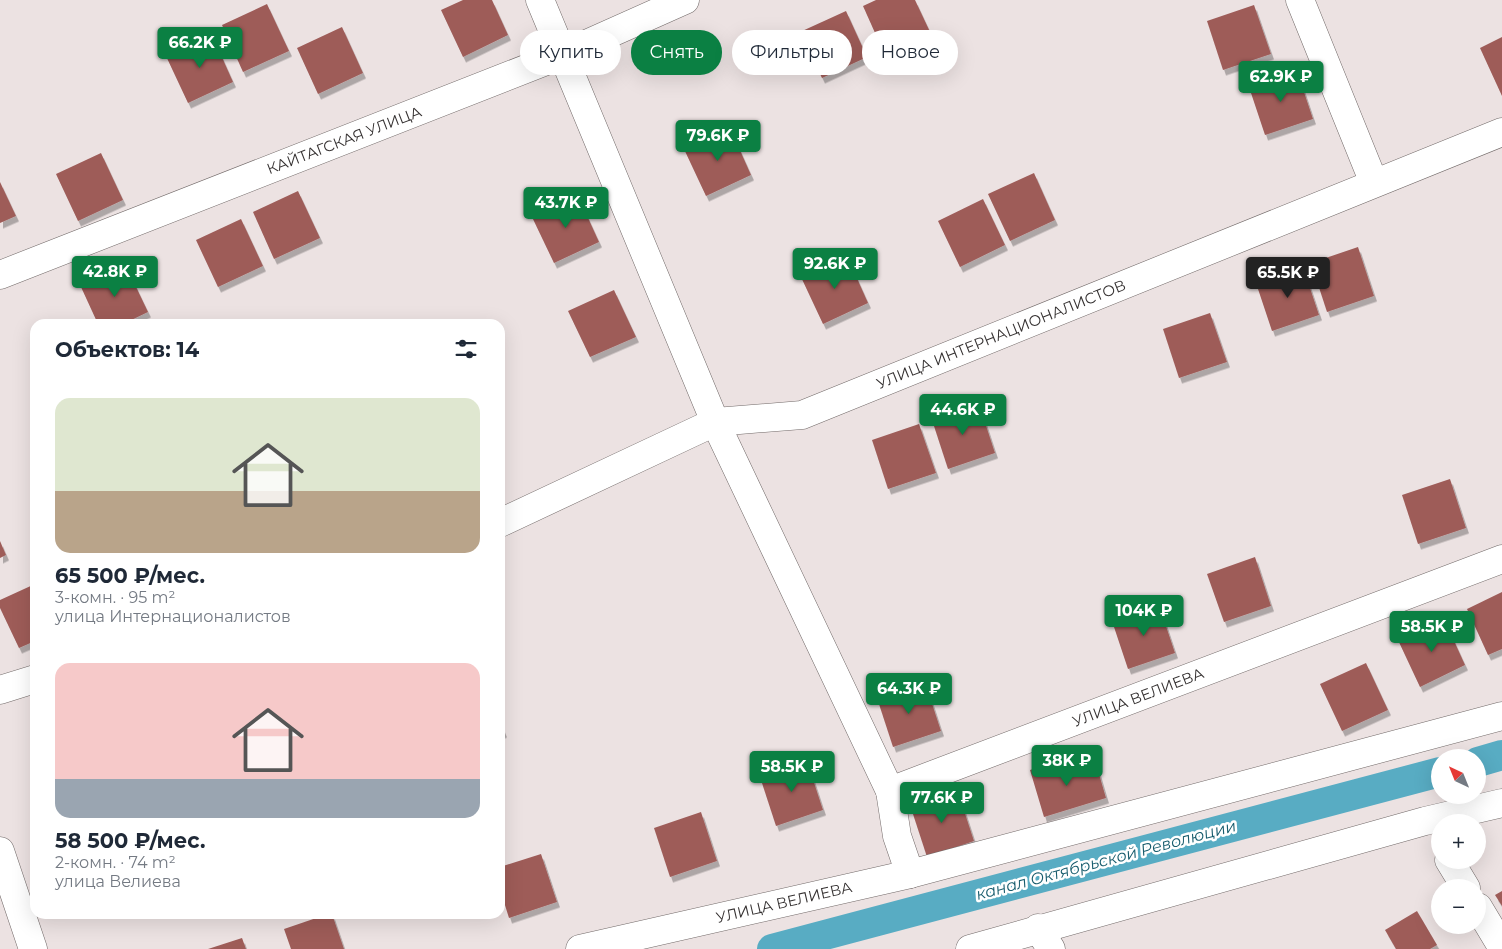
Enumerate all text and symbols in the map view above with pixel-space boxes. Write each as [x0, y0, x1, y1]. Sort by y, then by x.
pin: 66.2K ₽ [154, 27, 246, 69]
chip: Купить [520, 30, 621, 75]
chip: Снять [631, 30, 722, 75]
chip: Фильтры [732, 30, 852, 75]
chip: Новое [862, 30, 958, 75]
text: 66.2K ₽ [168, 33, 232, 52]
pin: 62.9K ₽ [1235, 61, 1327, 103]
text: 62.9K ₽ [1250, 67, 1312, 86]
street label: КАЙТАГСКАЯ УЛИЦА [264, 102, 424, 178]
pin: 79.6K ₽ [672, 120, 764, 162]
text: 79.6K ₽ [687, 126, 749, 145]
pin: 43.7K ₽ [520, 186, 612, 229]
text: 43.7K ₽ [534, 193, 598, 212]
pin: 92.6K ₽ [789, 248, 881, 290]
text: 92.6K ₽ [804, 254, 866, 273]
pin: 42.8K ₽ [69, 256, 161, 298]
pin: 65.5K ₽ [1242, 256, 1334, 299]
text: 42.8K ₽ [83, 262, 147, 281]
text: 65.5K ₽ [1257, 263, 1319, 282]
street label: УЛИЦА ИНТЕРНАЦИОНАЛИСТОВ [874, 275, 1128, 393]
icon: filters [452, 335, 480, 363]
text: Объектов: 14 [55, 337, 199, 362]
pin: 44.6K ₽ [917, 394, 1009, 436]
text: 44.6K ₽ [930, 400, 996, 419]
icon: home [223, 430, 313, 520]
text: 65 500 ₽/мес. [55, 563, 205, 588]
text: 3-комн. · 95 m² [55, 588, 175, 607]
pin: 104K ₽ [1103, 594, 1185, 637]
text: 104K ₽ [1116, 601, 1172, 620]
text: улица Интернационалистов [55, 607, 291, 626]
pin: 58.5K ₽ [1386, 610, 1478, 653]
text: 58.5K ₽ [1401, 617, 1463, 636]
street label: УЛИЦА ВЕЛИЕВА [1070, 663, 1206, 731]
pin: 64.3K ₽ [863, 672, 955, 715]
text: 64.3K ₽ [877, 679, 941, 698]
icon: home [223, 695, 313, 785]
pin: 38K ₽ [1032, 744, 1102, 787]
north arrow [1431, 749, 1486, 804]
map controls [1431, 749, 1486, 934]
pin: 58.5K ₽ [746, 750, 838, 793]
text: 38K ₽ [1043, 751, 1091, 770]
text: 58.5K ₽ [761, 757, 823, 776]
pin: 77.6K ₽ [896, 782, 988, 824]
text: 77.6K ₽ [911, 788, 973, 807]
button: + [1431, 814, 1486, 869]
water label: канал Октябрьской Революции [974, 816, 1238, 904]
text: 58 500 ₽/мес. [55, 828, 206, 853]
text: 2-комн. · 74 m² [55, 853, 176, 872]
text: улица Велиева [55, 872, 181, 891]
street label: УЛИЦА ВЕЛИЕВА [714, 877, 854, 927]
button: − [1431, 879, 1486, 934]

